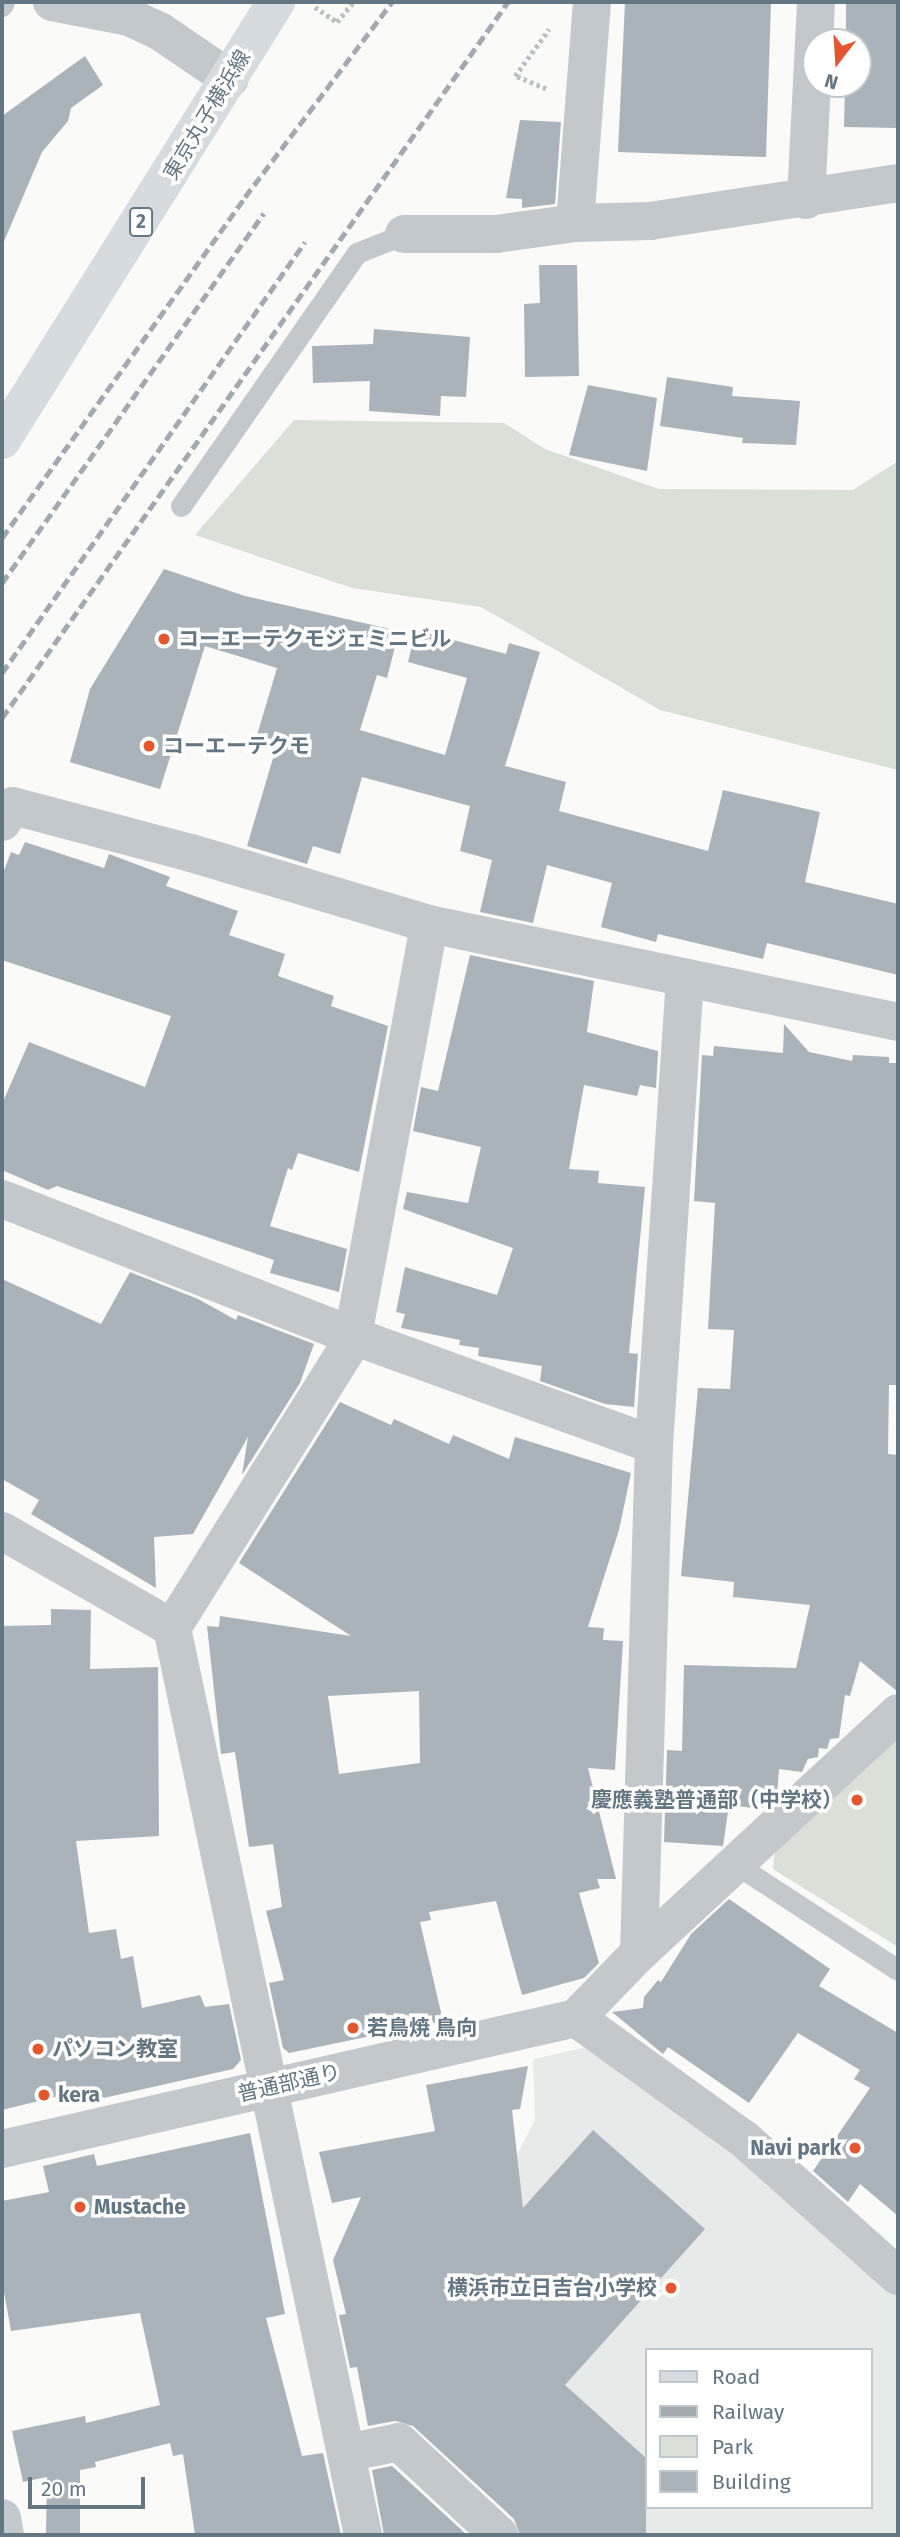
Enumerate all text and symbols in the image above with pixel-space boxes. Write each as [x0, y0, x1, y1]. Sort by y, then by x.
north arrow [802, 28, 872, 98]
street label: 東京丸子横浜線 [158, 46, 256, 184]
text: N [822, 69, 841, 94]
road number: 2 [129, 206, 153, 238]
place label: コーエーテクモジェミニビル [178, 626, 451, 652]
marker: コーエーテクモジェミニビル [156, 631, 172, 647]
place label: コーエーテクモ [163, 733, 310, 759]
marker: コーエーテクモ [141, 738, 157, 754]
place label: 慶應義塾普通部（中学校） [591, 1787, 843, 1813]
marker: 慶應義塾普通部（中学校） [849, 1792, 865, 1808]
place label: 若鳥焼 鳥向 [367, 2015, 477, 2041]
marker: 若鳥焼 鳥向 [345, 2020, 361, 2036]
place label: パソコン教室 [52, 2036, 178, 2062]
marker: パソコン教室 [30, 2041, 46, 2057]
street label: 普通部通り [235, 2059, 343, 2107]
place label: kera [58, 2082, 100, 2108]
marker: kera [36, 2087, 52, 2103]
place label: Navi park [750, 2135, 841, 2161]
marker: Navi park [847, 2140, 863, 2156]
place label: Mustache [94, 2194, 186, 2220]
marker: Mustache [72, 2199, 88, 2215]
place label: 横浜市立日吉台小学校 [447, 2275, 657, 2301]
marker: 横浜市立日吉台小学校 [663, 2280, 679, 2296]
legend [645, 2348, 872, 2509]
text: Road [712, 2364, 760, 2390]
text: Railway [712, 2399, 784, 2425]
text: Park [712, 2434, 753, 2460]
scale bar [32, 2464, 149, 2508]
text: Building [712, 2469, 791, 2495]
text: 20 m [41, 2476, 87, 2502]

